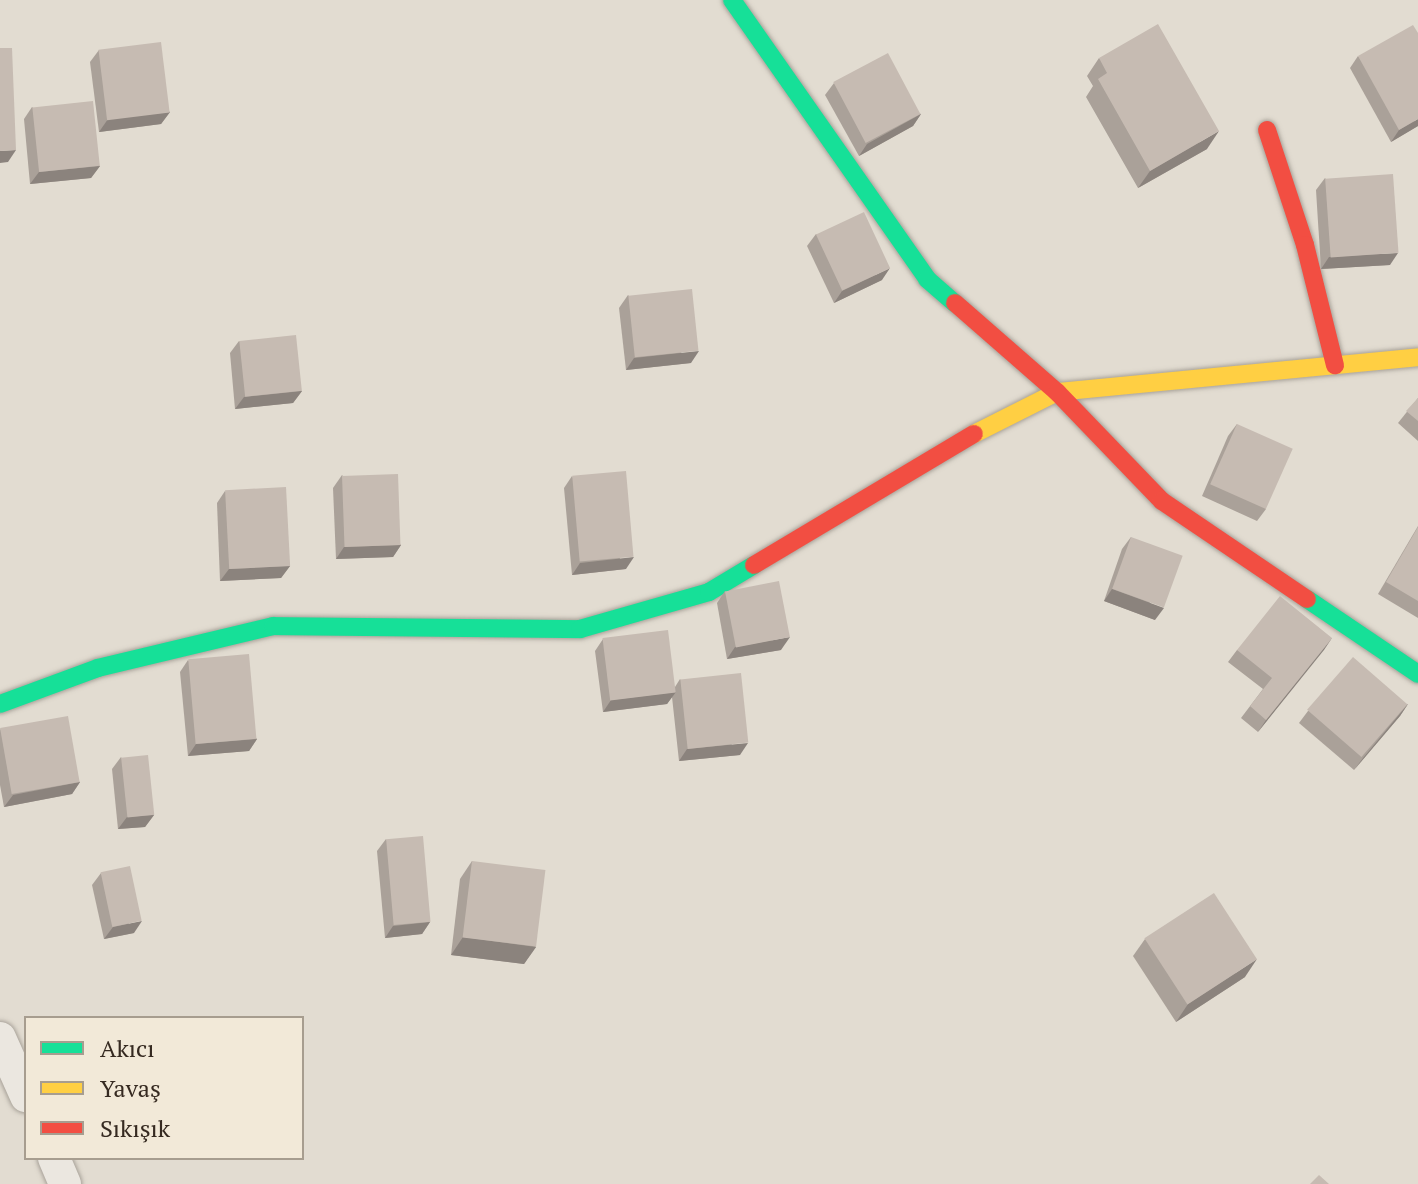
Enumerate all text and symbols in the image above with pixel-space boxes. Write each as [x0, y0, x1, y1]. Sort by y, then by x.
legend [24, 1016, 304, 1160]
text: Akıcı [100, 1032, 154, 1064]
text: Yavaş [100, 1072, 161, 1104]
text: Sıkışık [100, 1112, 170, 1144]

